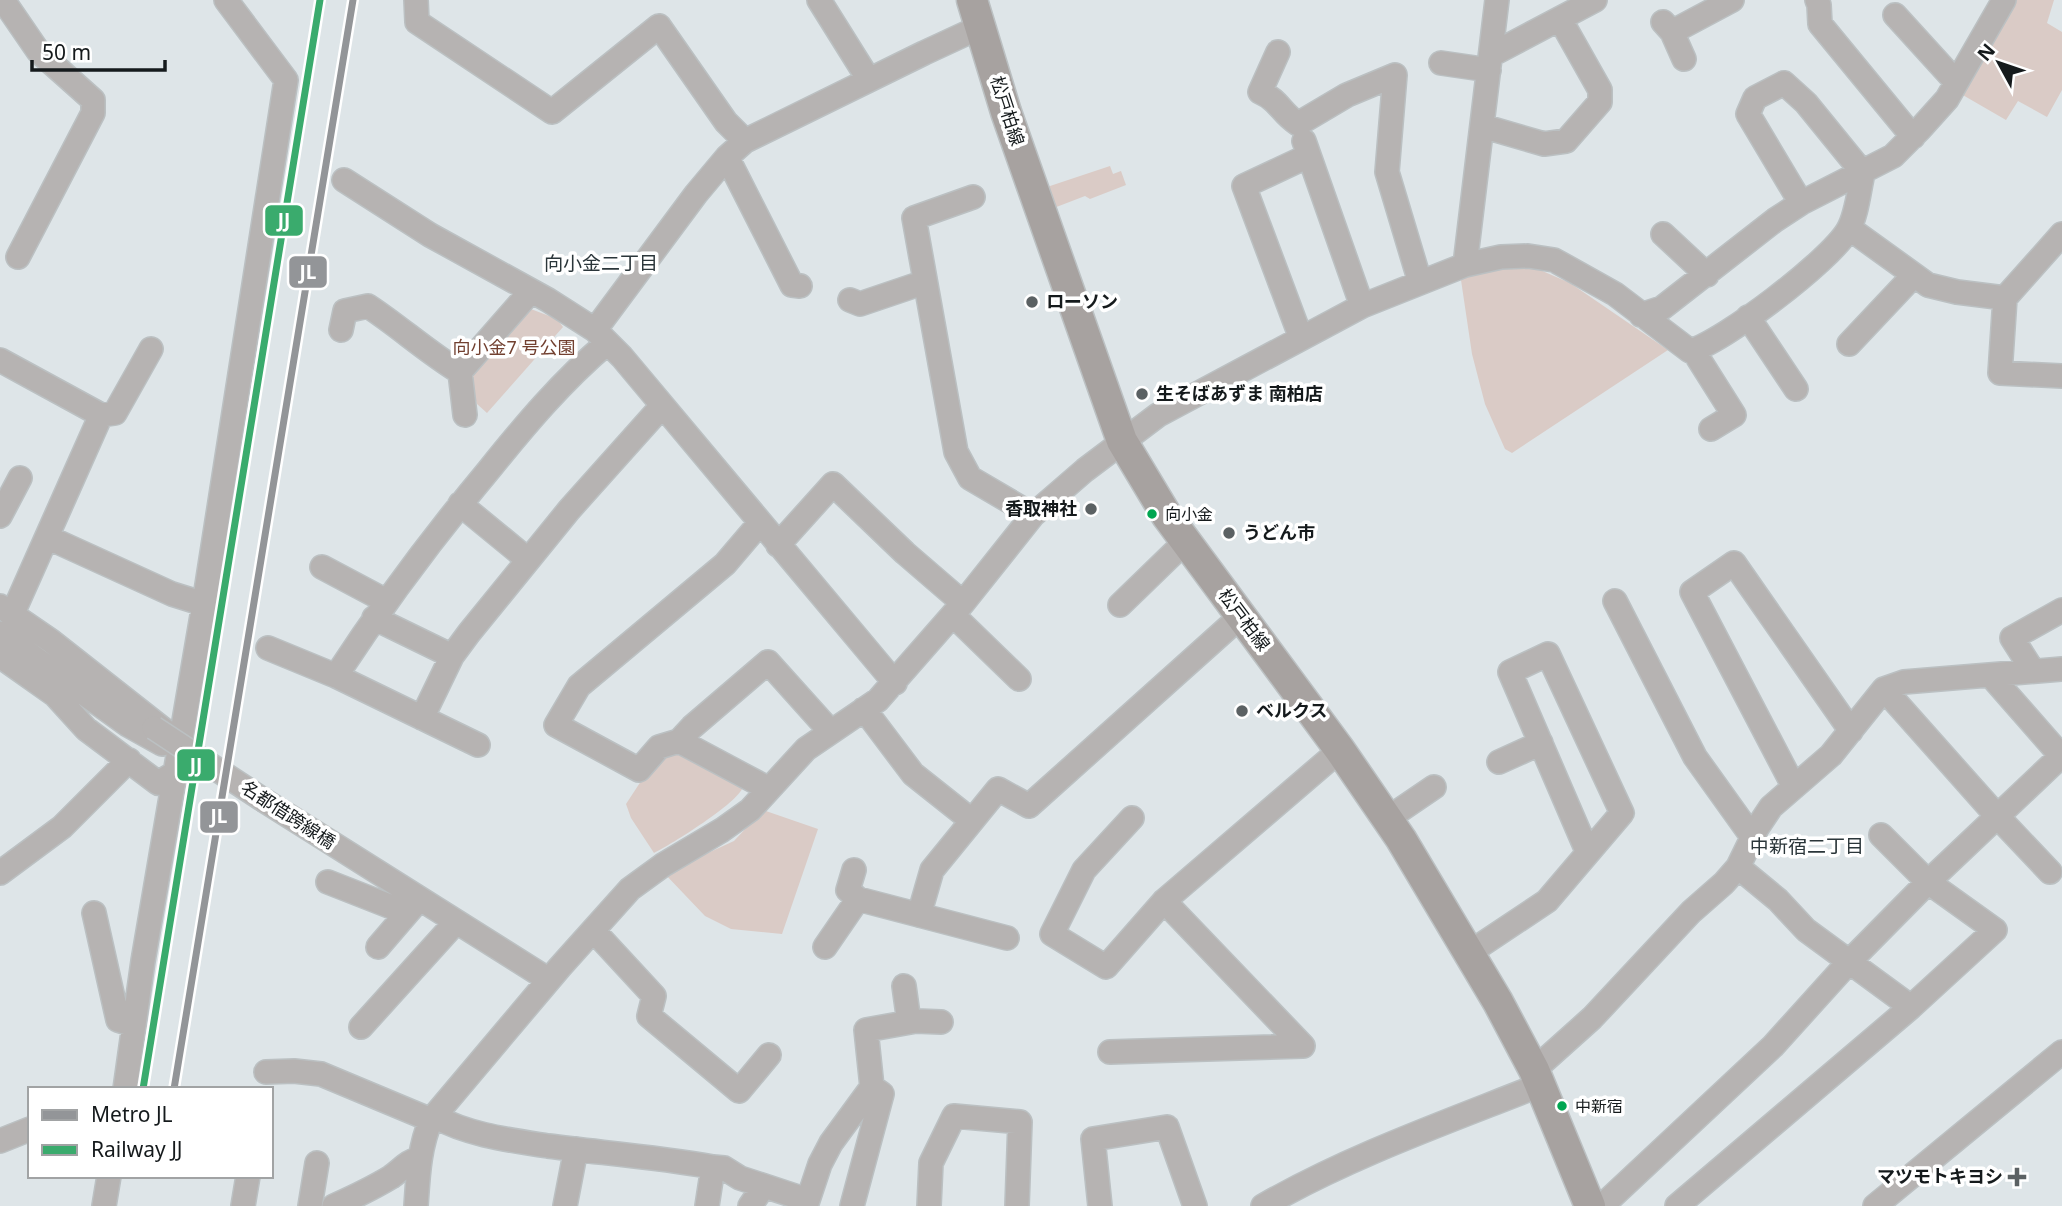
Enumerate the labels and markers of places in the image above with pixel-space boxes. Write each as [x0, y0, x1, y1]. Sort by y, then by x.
place label: ローソン [1046, 289, 1118, 313]
marker: ローソン [1024, 294, 1040, 310]
place label: 生そばあずま 南柏店 [1156, 381, 1323, 405]
marker: 生そばあずま 南柏店 [1134, 386, 1150, 402]
place label: 香取神社 [1005, 496, 1077, 520]
marker: 香取神社 [1083, 501, 1099, 517]
place label: 向小金 [1165, 503, 1213, 525]
marker: 向小金 [1145, 507, 1159, 521]
place label: うどん市 [1243, 520, 1315, 544]
marker: うどん市 [1221, 525, 1237, 541]
place label: ベルクス [1256, 698, 1327, 722]
marker: ベルクス [1234, 703, 1250, 719]
place label: 中新宿 [1575, 1095, 1623, 1117]
marker: 中新宿 [1555, 1099, 1569, 1113]
place label: マツモトキヨシ [1877, 1164, 2003, 1188]
marker: マツモトキヨシ [2009, 1169, 2025, 1185]

